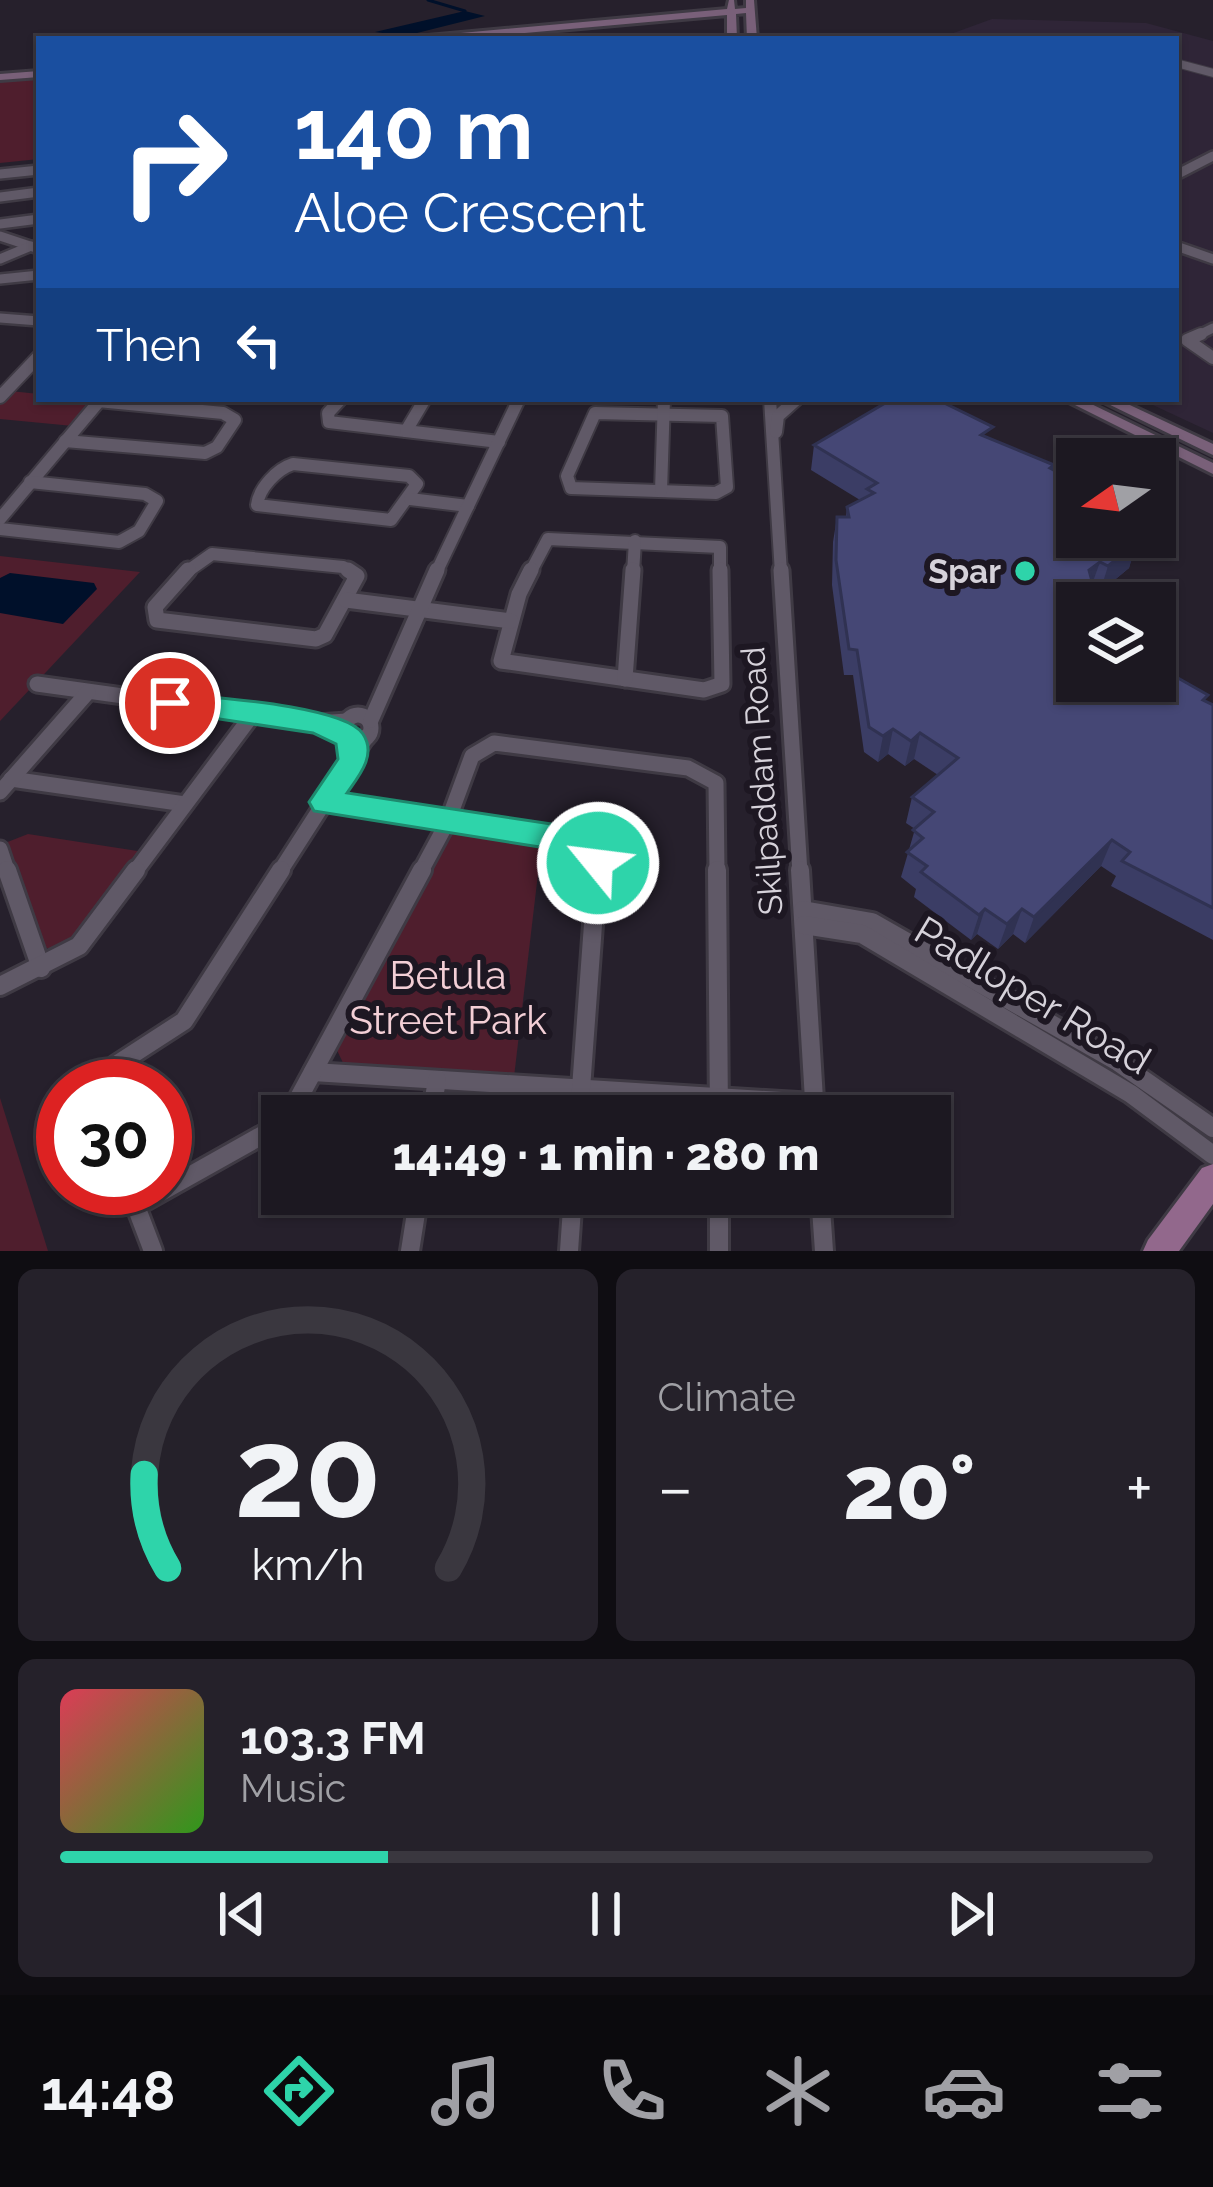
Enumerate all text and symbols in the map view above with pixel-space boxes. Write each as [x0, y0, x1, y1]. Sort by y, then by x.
text: 140 m [294, 80, 533, 179]
icon: right [96, 84, 252, 240]
text: Aloe Crescent [294, 181, 646, 245]
icon: left [226, 312, 292, 378]
text: Then [96, 319, 202, 372]
north arrow [1056, 438, 1176, 558]
map controls [1056, 438, 1176, 702]
place label: Spar [928, 552, 1001, 591]
marker: Spar [1012, 558, 1038, 584]
button: layers [1056, 582, 1176, 702]
street label: Skilpaddam Road [733, 645, 791, 917]
pin [119, 652, 221, 754]
icon: arrive [137, 670, 203, 736]
position arrow [535, 800, 661, 926]
street label: Padloper Road [907, 907, 1159, 1083]
park label: Betula Street Park [349, 952, 547, 1043]
speed limit sign: 30 [36, 1059, 192, 1215]
text: 14:49 · 1 min · 280 m [393, 1128, 819, 1181]
text: Climate [658, 1374, 796, 1420]
text: 20 [234, 1400, 381, 1546]
text: 20° [843, 1434, 976, 1540]
text: − [658, 1449, 693, 1526]
text: + [1126, 1449, 1153, 1526]
text: km/h [251, 1540, 364, 1590]
text: 103.3 FM [240, 1712, 426, 1765]
text: Music [240, 1765, 346, 1811]
icon: previous [209, 1881, 275, 1947]
icon: pause [573, 1881, 639, 1947]
icon: next [938, 1881, 1004, 1947]
icon: directions [257, 2049, 341, 2133]
icon: music [424, 2049, 508, 2133]
icon: phone [590, 2049, 674, 2133]
icon: climate [756, 2049, 840, 2133]
icon: car [922, 2049, 1006, 2133]
icon: filters [1088, 2049, 1172, 2133]
text: 14:48 [41, 2059, 175, 2123]

